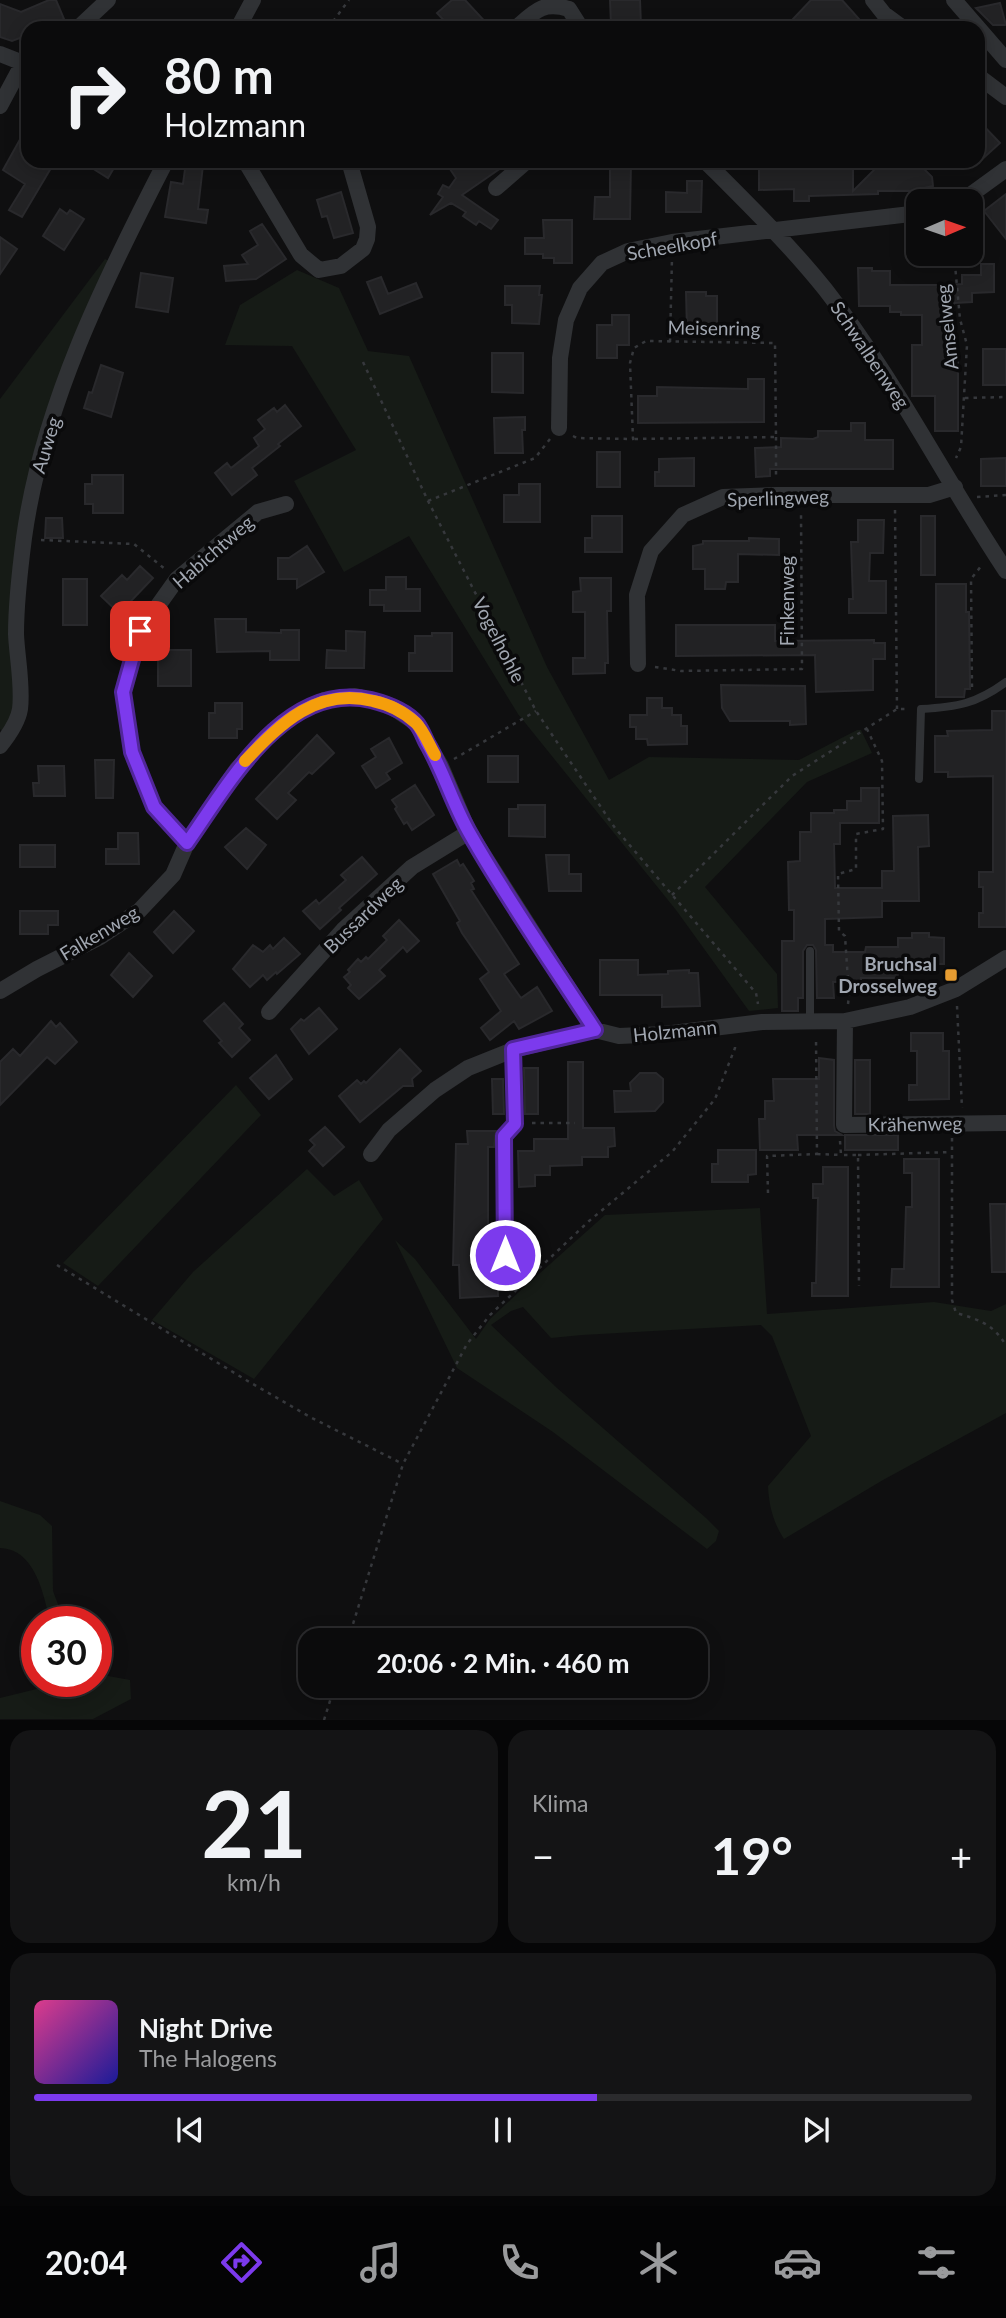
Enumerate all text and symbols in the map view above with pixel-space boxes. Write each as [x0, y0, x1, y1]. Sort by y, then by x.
text: 80 m [164, 46, 274, 104]
icon: right [49, 49, 140, 140]
text: Holzmann [164, 105, 306, 144]
north arrow [906, 189, 984, 266]
map controls [906, 189, 983, 266]
street label: Scheelkopf [625, 226, 719, 265]
street label: Amselweg [931, 283, 962, 371]
street label: Schwalbenweg [826, 297, 915, 413]
street label: Meisenring [667, 315, 761, 340]
street label: Auweg [26, 414, 65, 476]
street label: Sperlingweg [727, 484, 829, 511]
street label: Habichtweg [167, 510, 258, 593]
street label: Finkenweg [775, 556, 798, 646]
street label: Vogelhohle [468, 593, 531, 686]
pin [110, 601, 170, 661]
icon: arrive [121, 612, 159, 650]
street label: Bussardweg [319, 871, 407, 958]
street label: Falkenweg [55, 900, 142, 965]
place label: Bruchsal Drosselweg [838, 952, 937, 997]
marker: Bruchsal Drosselweg [943, 967, 959, 983]
street label: Holzmann [632, 1015, 718, 1046]
street label: Krähenweg [867, 1111, 963, 1136]
position arrow [468, 1218, 542, 1292]
speed limit sign: 30 [21, 1606, 112, 1697]
text: 20:06 · 2 Min. · 460 m [376, 1647, 630, 1679]
text: 21 [201, 1768, 307, 1877]
text: Klima [532, 1789, 589, 1817]
text: 19° [711, 1824, 793, 1886]
text: − [532, 1833, 554, 1879]
text: + [950, 1833, 972, 1879]
text: km/h [227, 1868, 281, 1896]
text: Night Drive [139, 2012, 273, 2044]
text: The Halogens [139, 2044, 277, 2072]
icon: previous [171, 2111, 209, 2149]
icon: pause [484, 2111, 522, 2149]
icon: next [797, 2111, 835, 2149]
icon: directions [217, 2238, 266, 2287]
icon: music [356, 2238, 405, 2287]
icon: phone [495, 2238, 544, 2287]
icon: climate [634, 2238, 683, 2287]
icon: car [773, 2238, 822, 2287]
icon: filters [912, 2238, 961, 2287]
text: 20:04 [45, 2243, 127, 2282]

